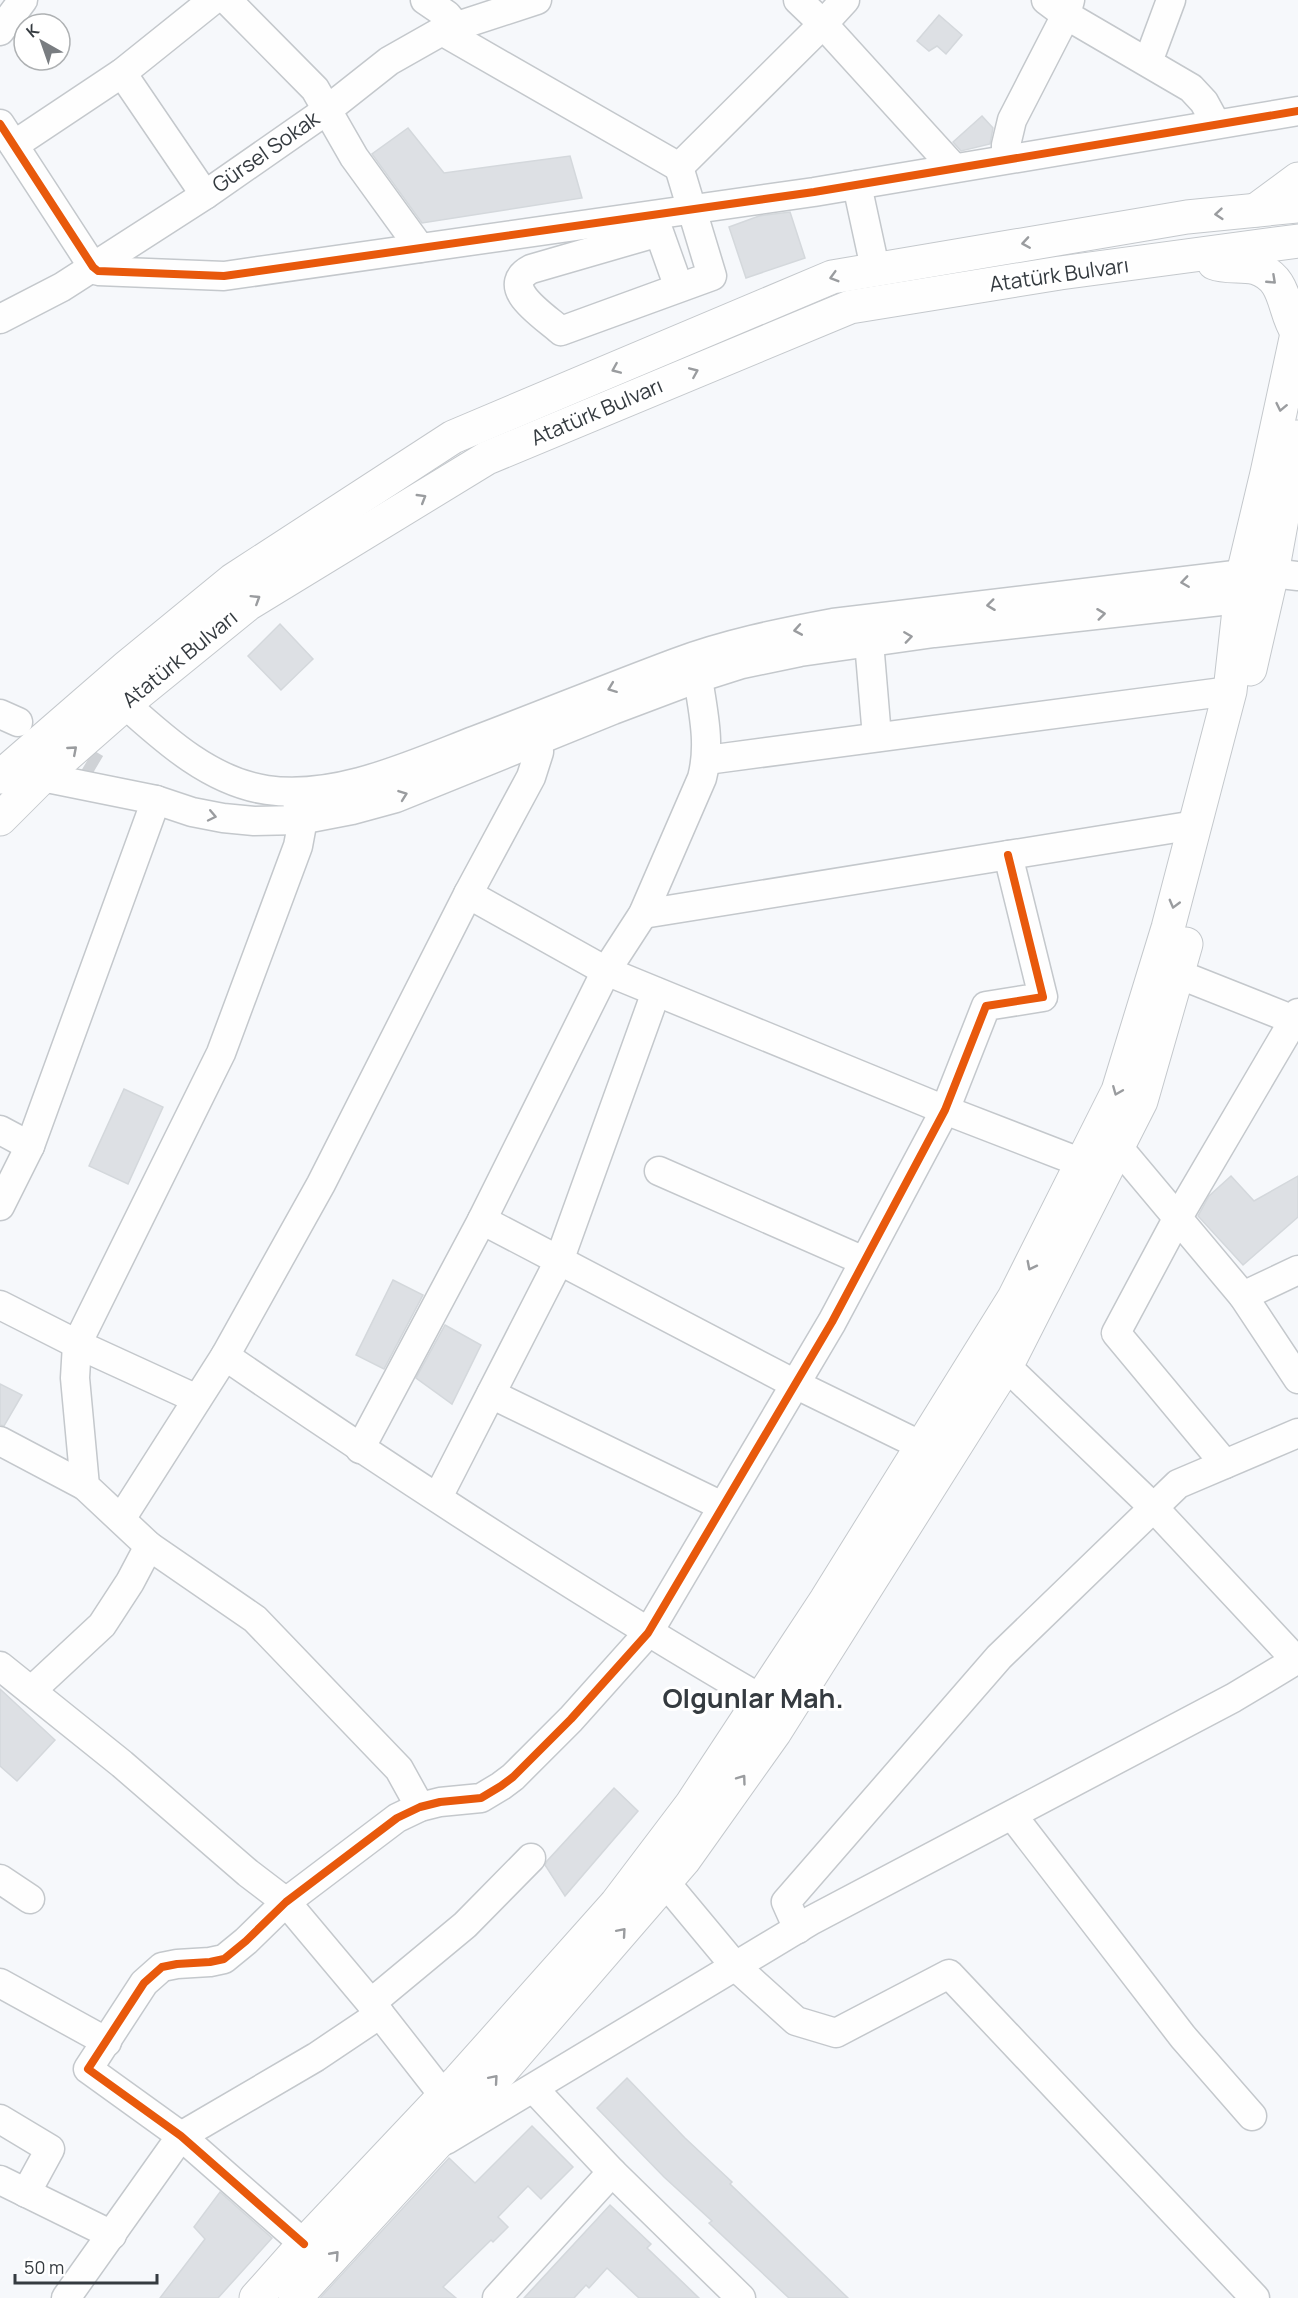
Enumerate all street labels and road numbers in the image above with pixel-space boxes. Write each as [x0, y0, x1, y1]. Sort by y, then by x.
street label: Gürsel Sokak [206, 104, 325, 198]
street label: Atatürk Bulvarı [987, 250, 1130, 298]
street label: Atatürk Bulvarı [526, 371, 667, 451]
street label: Atatürk Bulvarı [116, 603, 243, 713]

